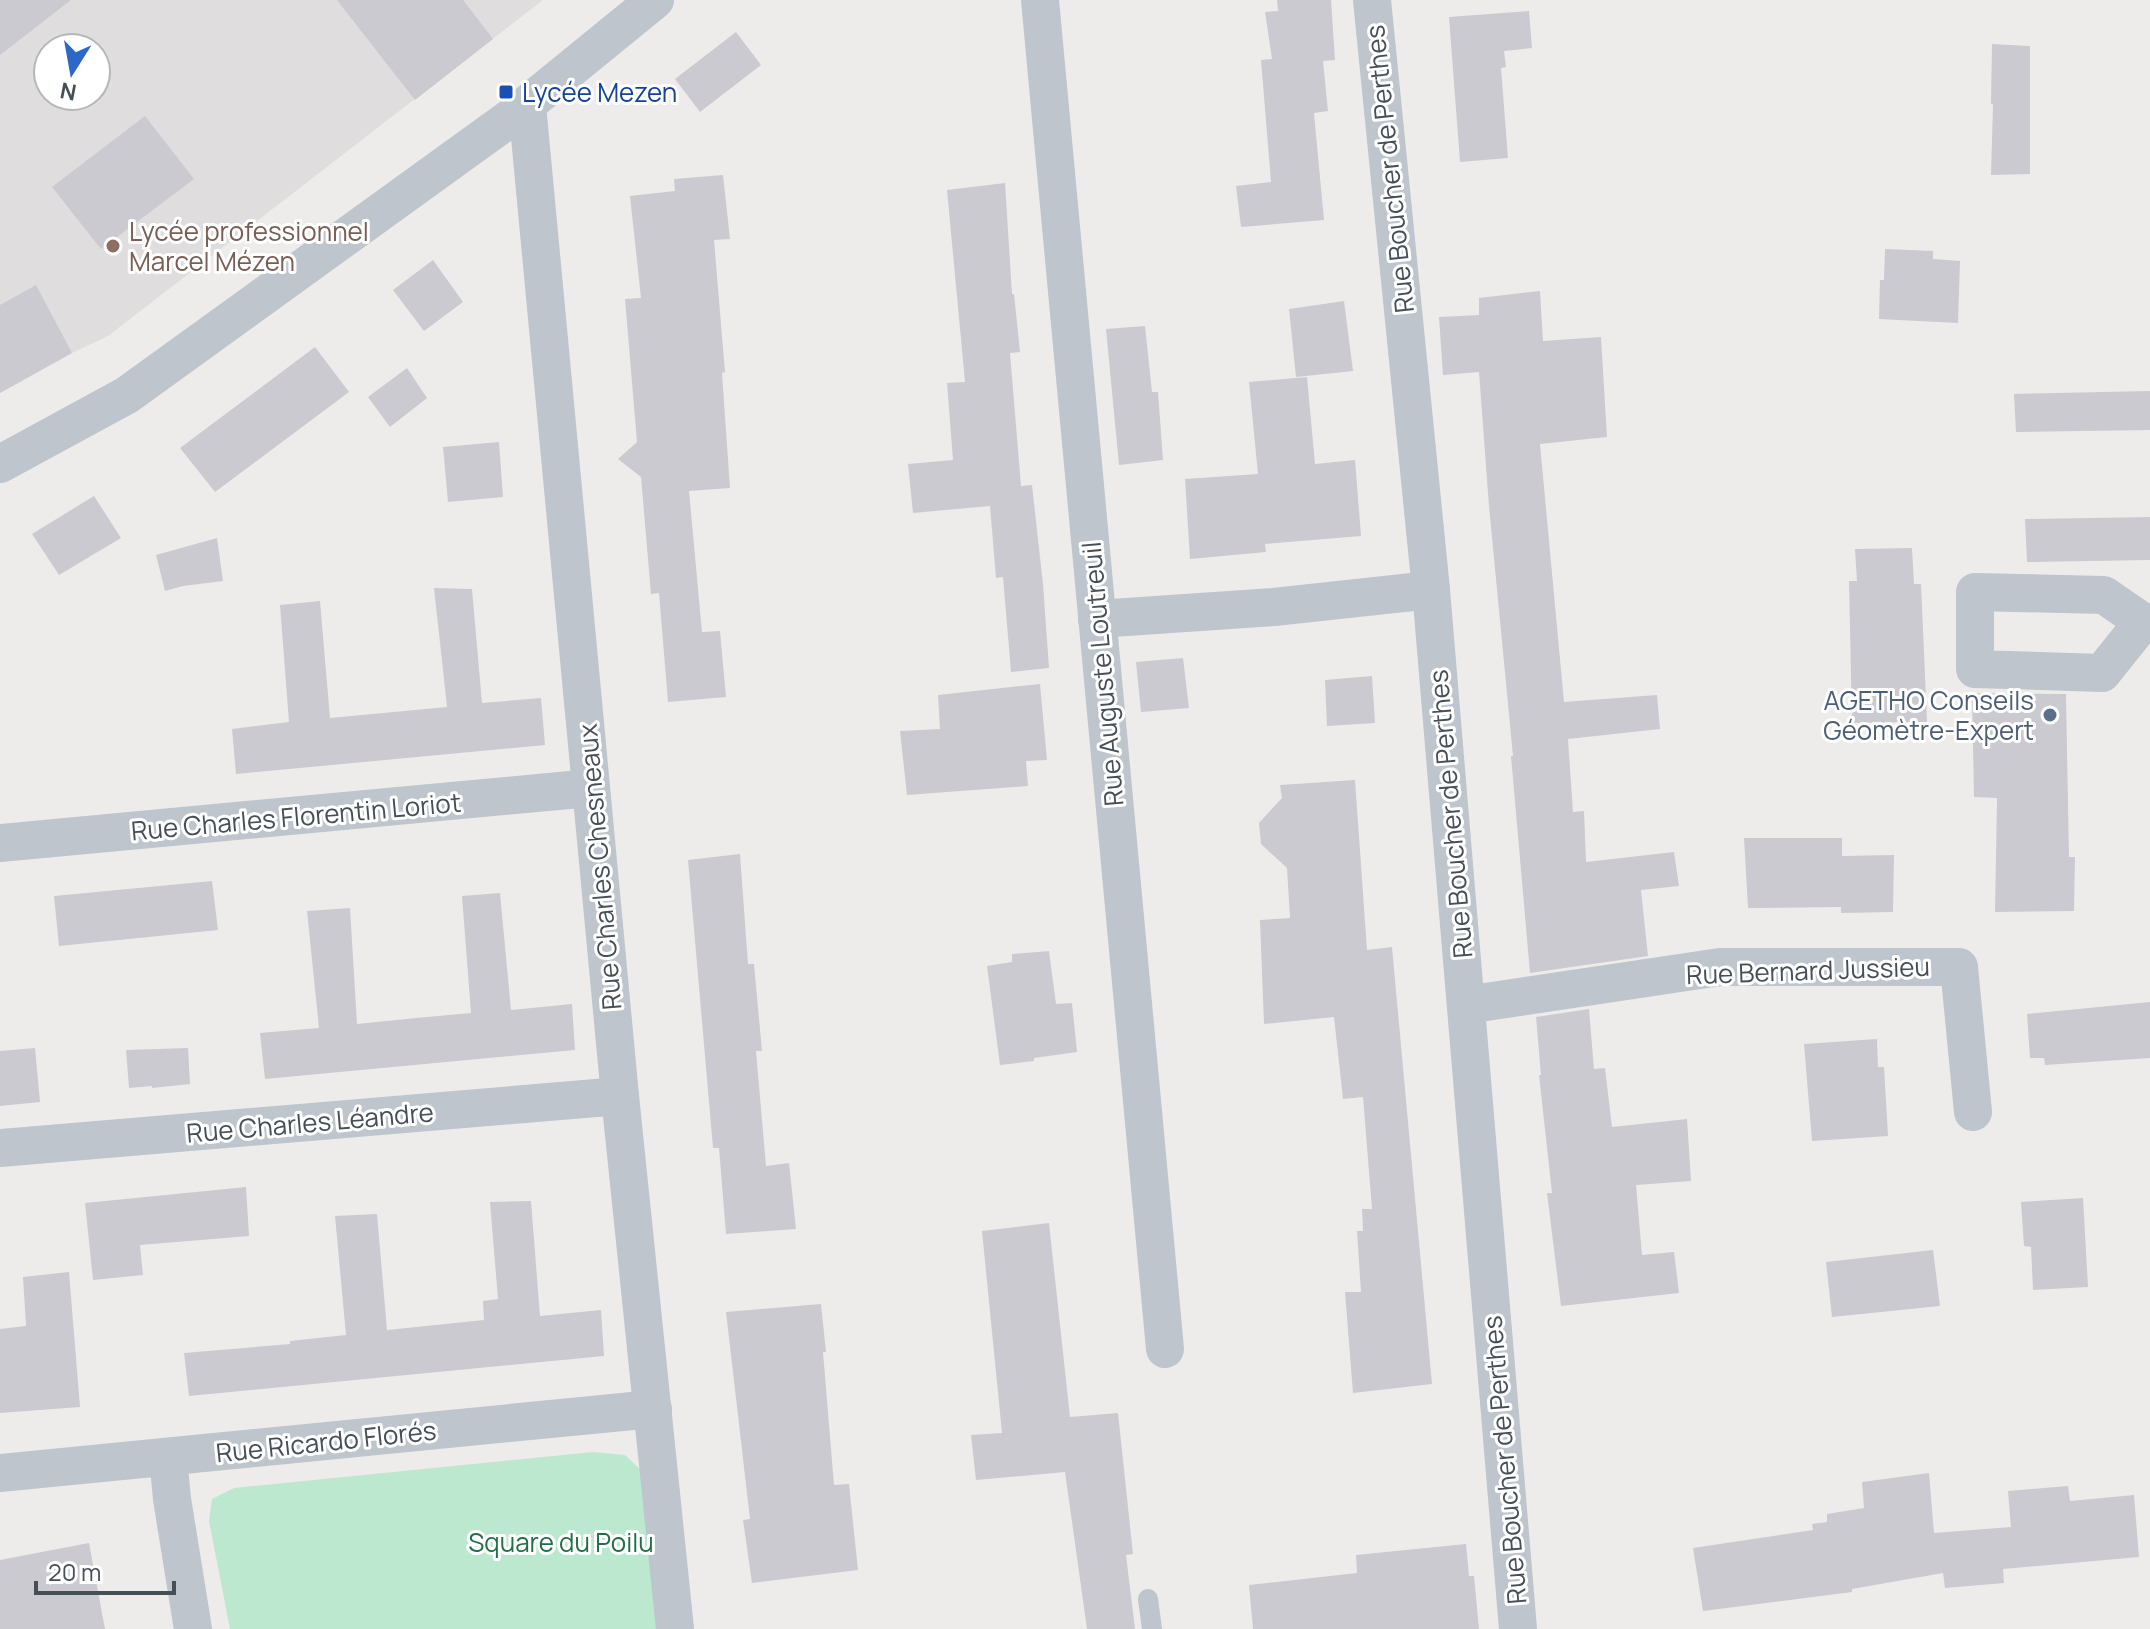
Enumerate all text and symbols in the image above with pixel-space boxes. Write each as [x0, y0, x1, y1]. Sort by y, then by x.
street label: Rue Boucher de Perthes [1356, 23, 1422, 315]
north arrow [32, 32, 112, 112]
place label: Lycée Mezen [522, 74, 677, 110]
text: N [58, 75, 79, 108]
marker: Lycée Mezen [497, 83, 515, 101]
place label: Lycée professionnel Marcel Mézen [129, 213, 369, 279]
marker: Lycée professionnel Marcel Mézen [104, 237, 122, 255]
street label: Rue Auguste Loutreuil [1073, 540, 1131, 808]
street label: Rue Boucher de Perthes [1419, 668, 1481, 960]
place label: AGETHO Conseils Géomètre-Expert [1823, 682, 2034, 748]
marker: AGETHO Conseils Géomètre-Expert [2041, 706, 2059, 724]
street label: Rue Charles Chesneaux [569, 722, 629, 1012]
street label: Rue Charles Florentin Loriot [129, 784, 463, 848]
street label: Rue Bernard Jussieu [1686, 948, 1930, 992]
street label: Rue Charles Léandre [185, 1093, 435, 1151]
street label: Rue Boucher de Perthes [1473, 1314, 1535, 1606]
street label: Rue Ricardo Florés [214, 1412, 438, 1470]
park label: Square du Poilu [468, 1524, 654, 1560]
scale bar [36, 1545, 174, 1595]
text: 20 m [48, 1555, 101, 1588]

